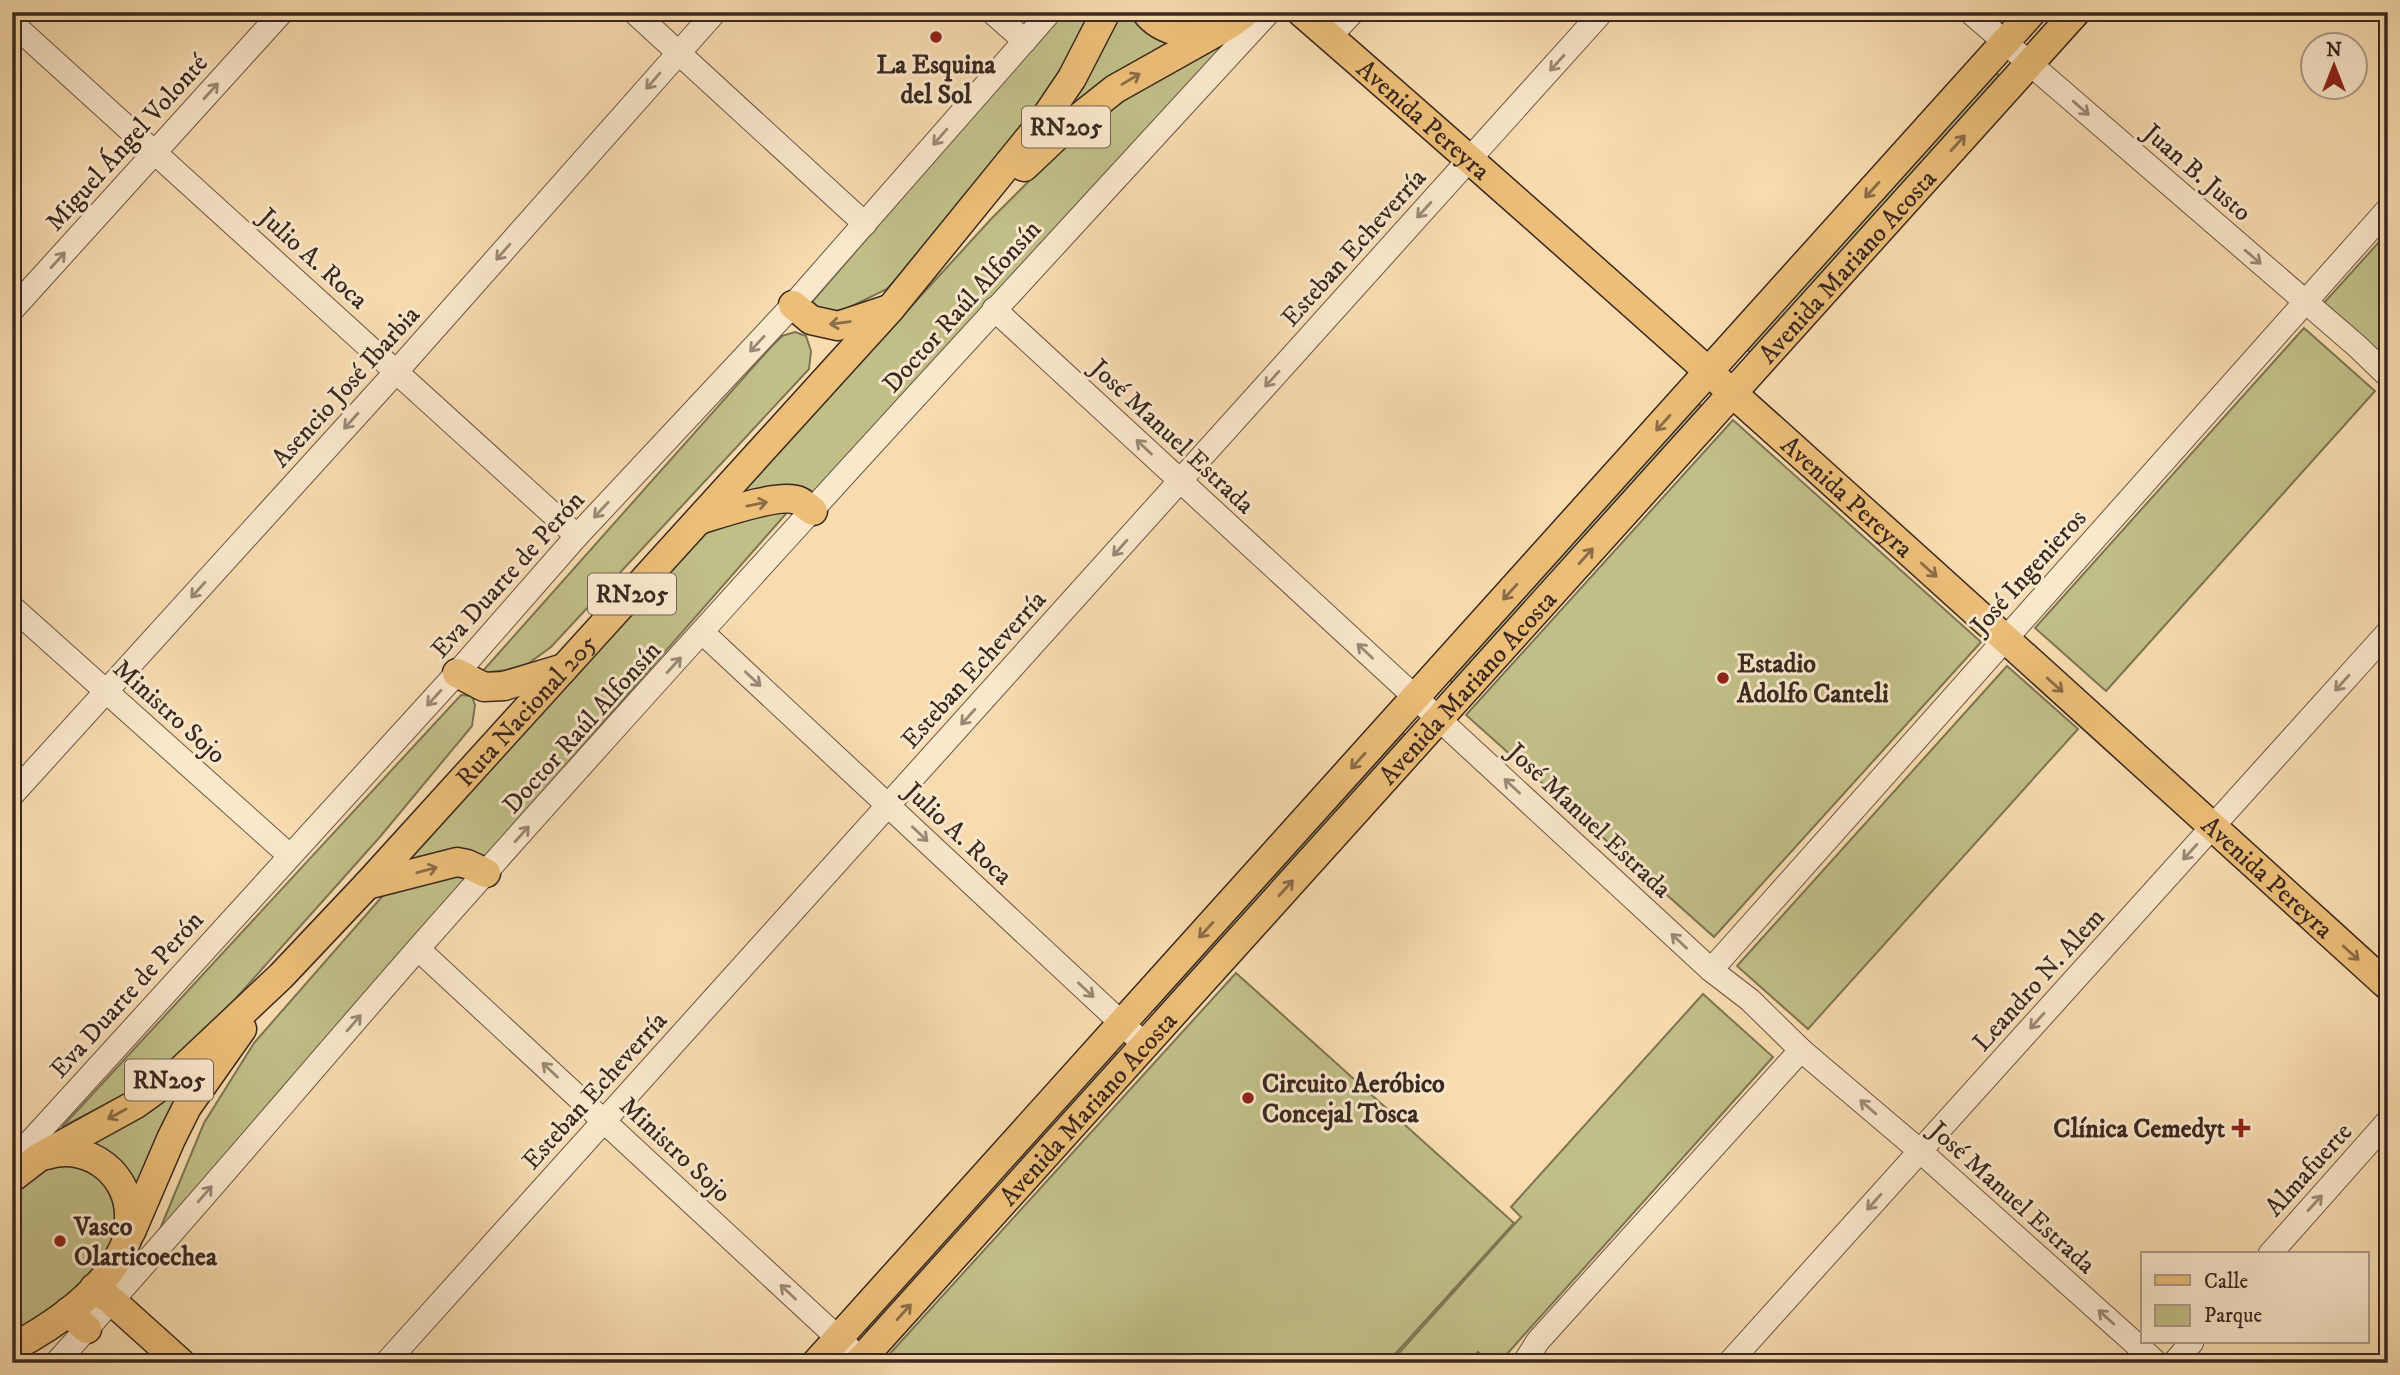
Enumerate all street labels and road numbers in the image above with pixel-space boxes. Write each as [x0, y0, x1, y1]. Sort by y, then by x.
street label: Miguel Ángel Volonté [38, 47, 216, 238]
street label: Avenida Pereyra [1349, 53, 1496, 188]
road number: RN205 [1022, 106, 1110, 148]
street label: Juan B. Justo [2135, 116, 2258, 229]
street label: Esteban Echeverría [1274, 162, 1434, 334]
street label: Avenida Mariano Acosta [1752, 163, 1944, 371]
street label: Julio A. Roca [250, 200, 375, 317]
street label: Doctor Raúl Alfonsín [876, 213, 1049, 400]
street label: Asencio José Ibarbia [265, 299, 428, 475]
street label: José Manuel Estrada [1081, 351, 1261, 522]
street label: Avenida Pereyra [1773, 429, 1919, 565]
street label: Eva Duarte de Perón [424, 484, 592, 666]
street label: José Ingenieros [1963, 503, 2094, 643]
road number: RN205 [588, 574, 676, 614]
street label: Esteban Echeverría [894, 584, 1054, 756]
street label: Avenida Mariano Acosta [1372, 584, 1565, 792]
street label: Ruta Nacional 205 [449, 628, 605, 794]
street label: Doctor Raúl Alfonsín [496, 634, 669, 821]
street label: Ministro Sojo [106, 653, 232, 771]
street label: José Manuel Estrada [1498, 735, 1678, 906]
street label: Julio A. Roca [896, 774, 1019, 893]
street label: Avenida Pereyra [2194, 809, 2340, 946]
street label: Leandro N. Alem [1966, 901, 2112, 1059]
street label: Eva Duarte de Perón [43, 904, 211, 1086]
street label: Esteban Echeverría [515, 1005, 675, 1177]
street label: Avenida Mariano Acosta [993, 1005, 1185, 1213]
road number: RN205 [125, 1060, 213, 1100]
street label: Ministro Sojo [612, 1090, 738, 1210]
street label: José Manuel Estrada [1920, 1113, 2102, 1282]
street label: Almafuerte [2258, 1116, 2360, 1224]

